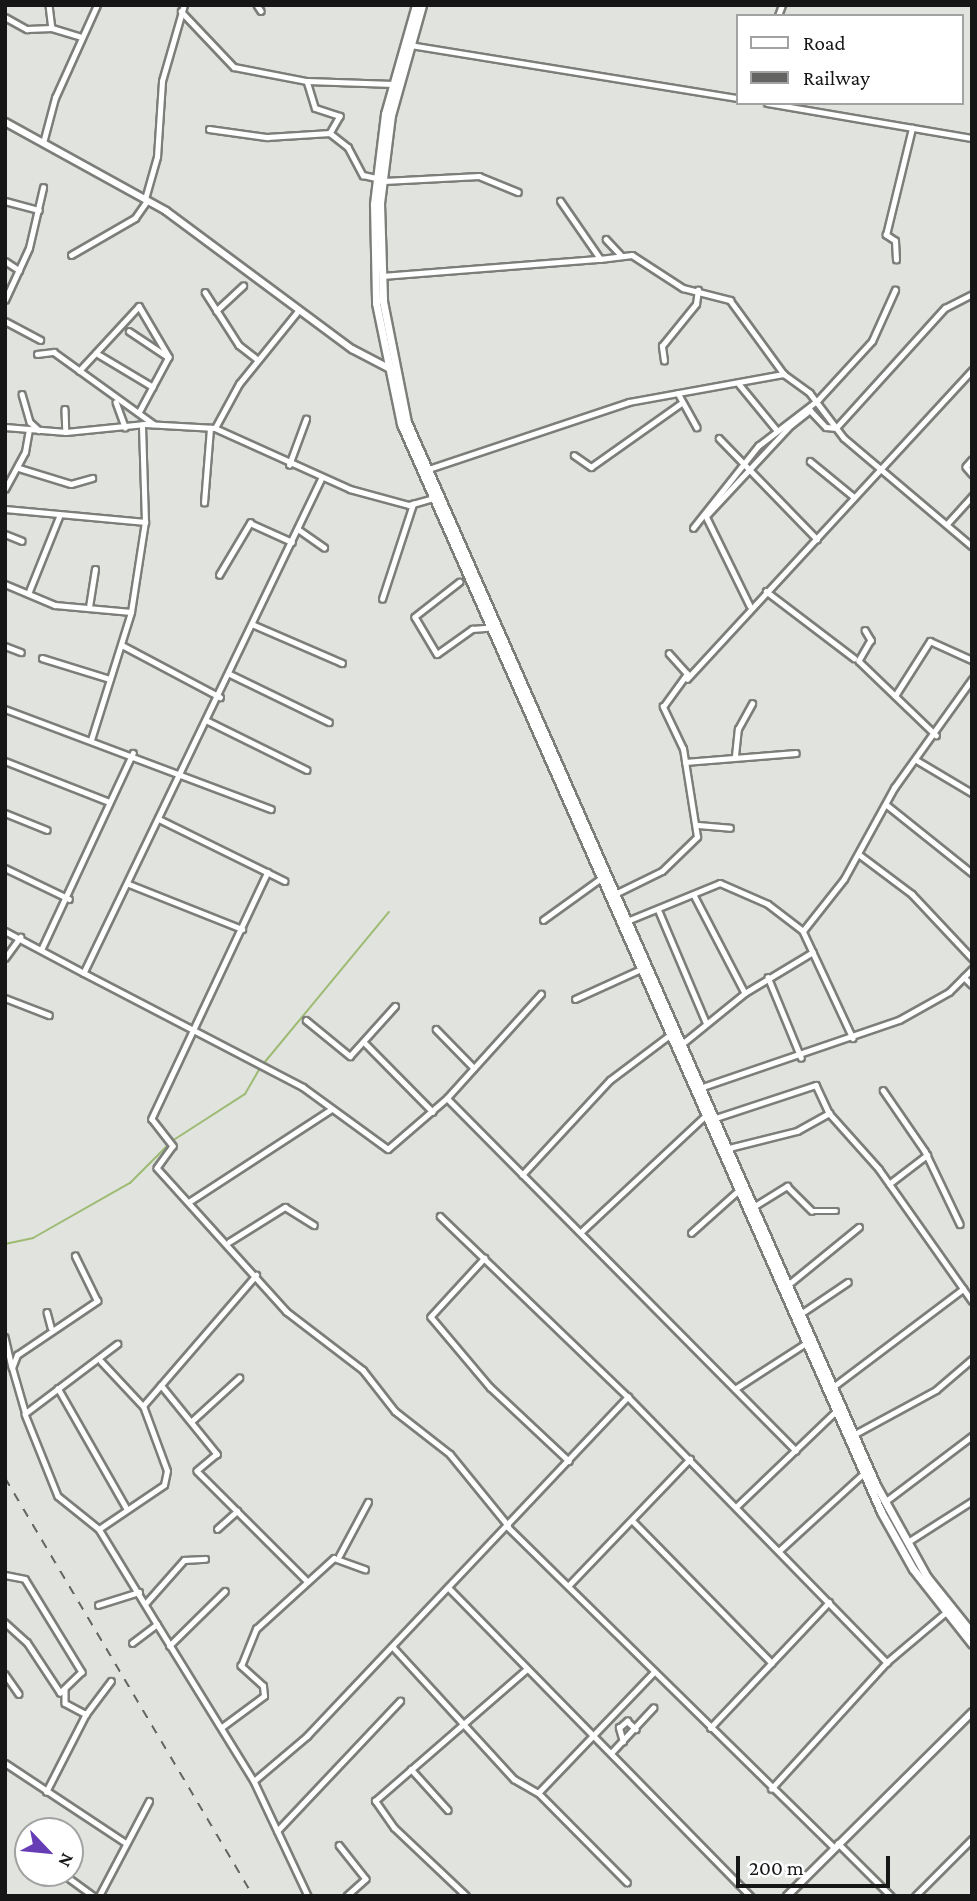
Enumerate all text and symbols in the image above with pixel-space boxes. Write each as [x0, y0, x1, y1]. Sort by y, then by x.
legend [736, 14, 963, 105]
text: Road [803, 31, 846, 55]
text: Railway [803, 66, 870, 90]
north arrow [14, 1817, 84, 1887]
scale bar [739, 1842, 893, 1886]
text: N [54, 1850, 79, 1871]
text: 200 m [749, 1856, 804, 1880]

